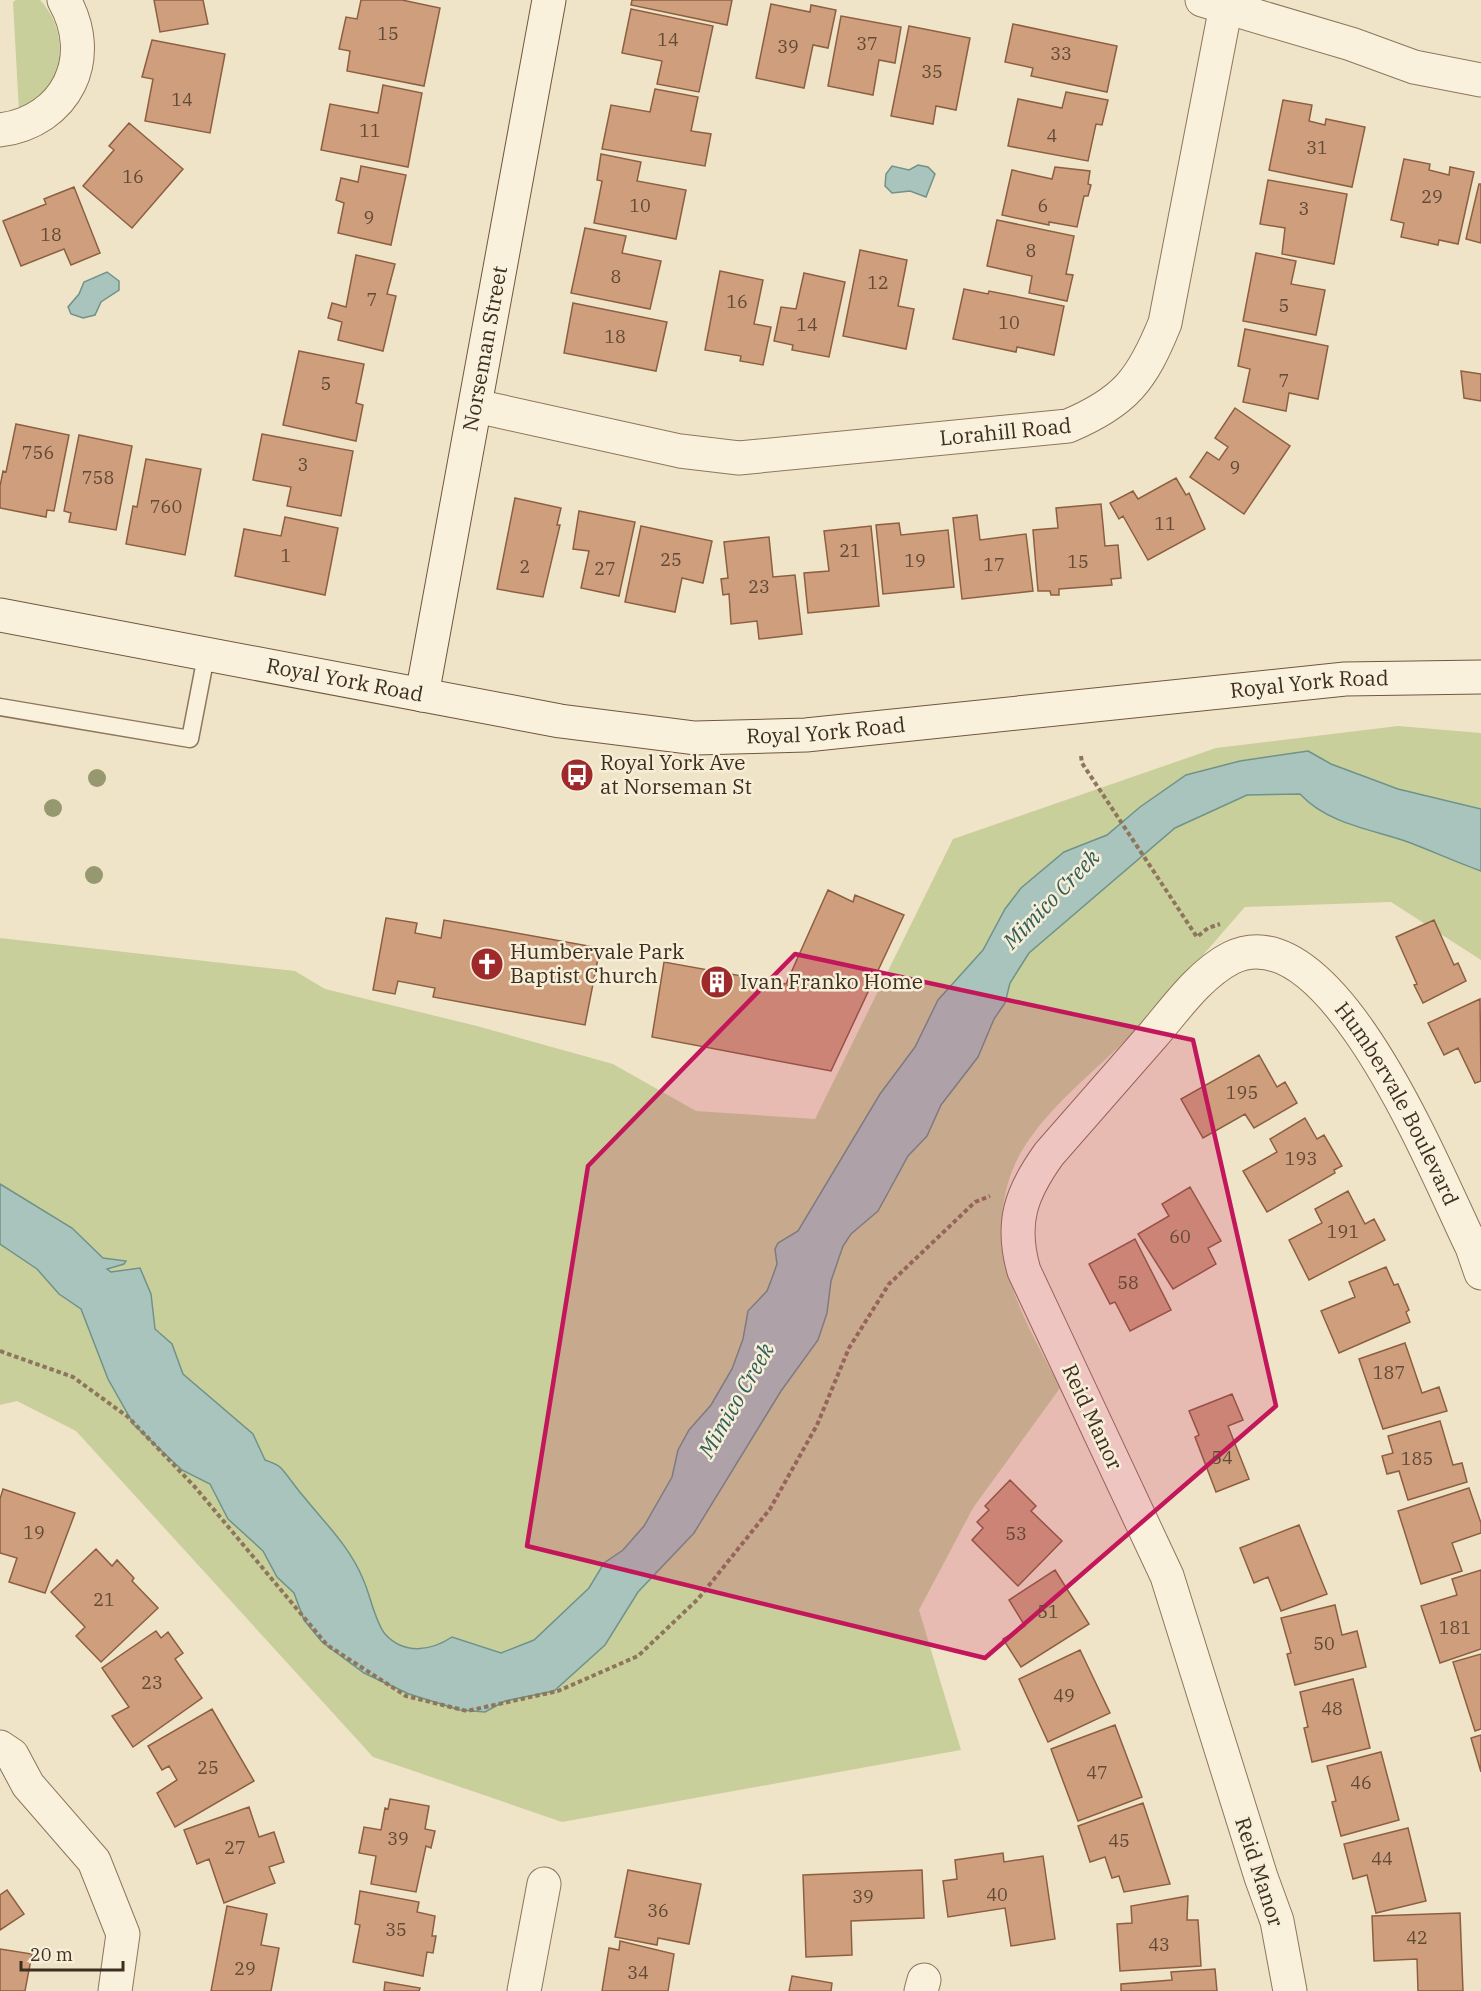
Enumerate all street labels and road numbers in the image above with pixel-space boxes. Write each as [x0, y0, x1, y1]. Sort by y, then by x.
street label: Norseman Street [455, 264, 513, 434]
street label: Lorahill Road [938, 411, 1073, 451]
street label: Royal York Road [264, 651, 426, 708]
street label: Royal York Road [1228, 663, 1389, 704]
street label: Royal York Road [746, 710, 907, 750]
street label: Humbervale Boulevard [1329, 996, 1466, 1210]
street label: Reid Manor [1056, 1359, 1130, 1475]
street label: Reid Manor [1229, 1813, 1291, 1931]

